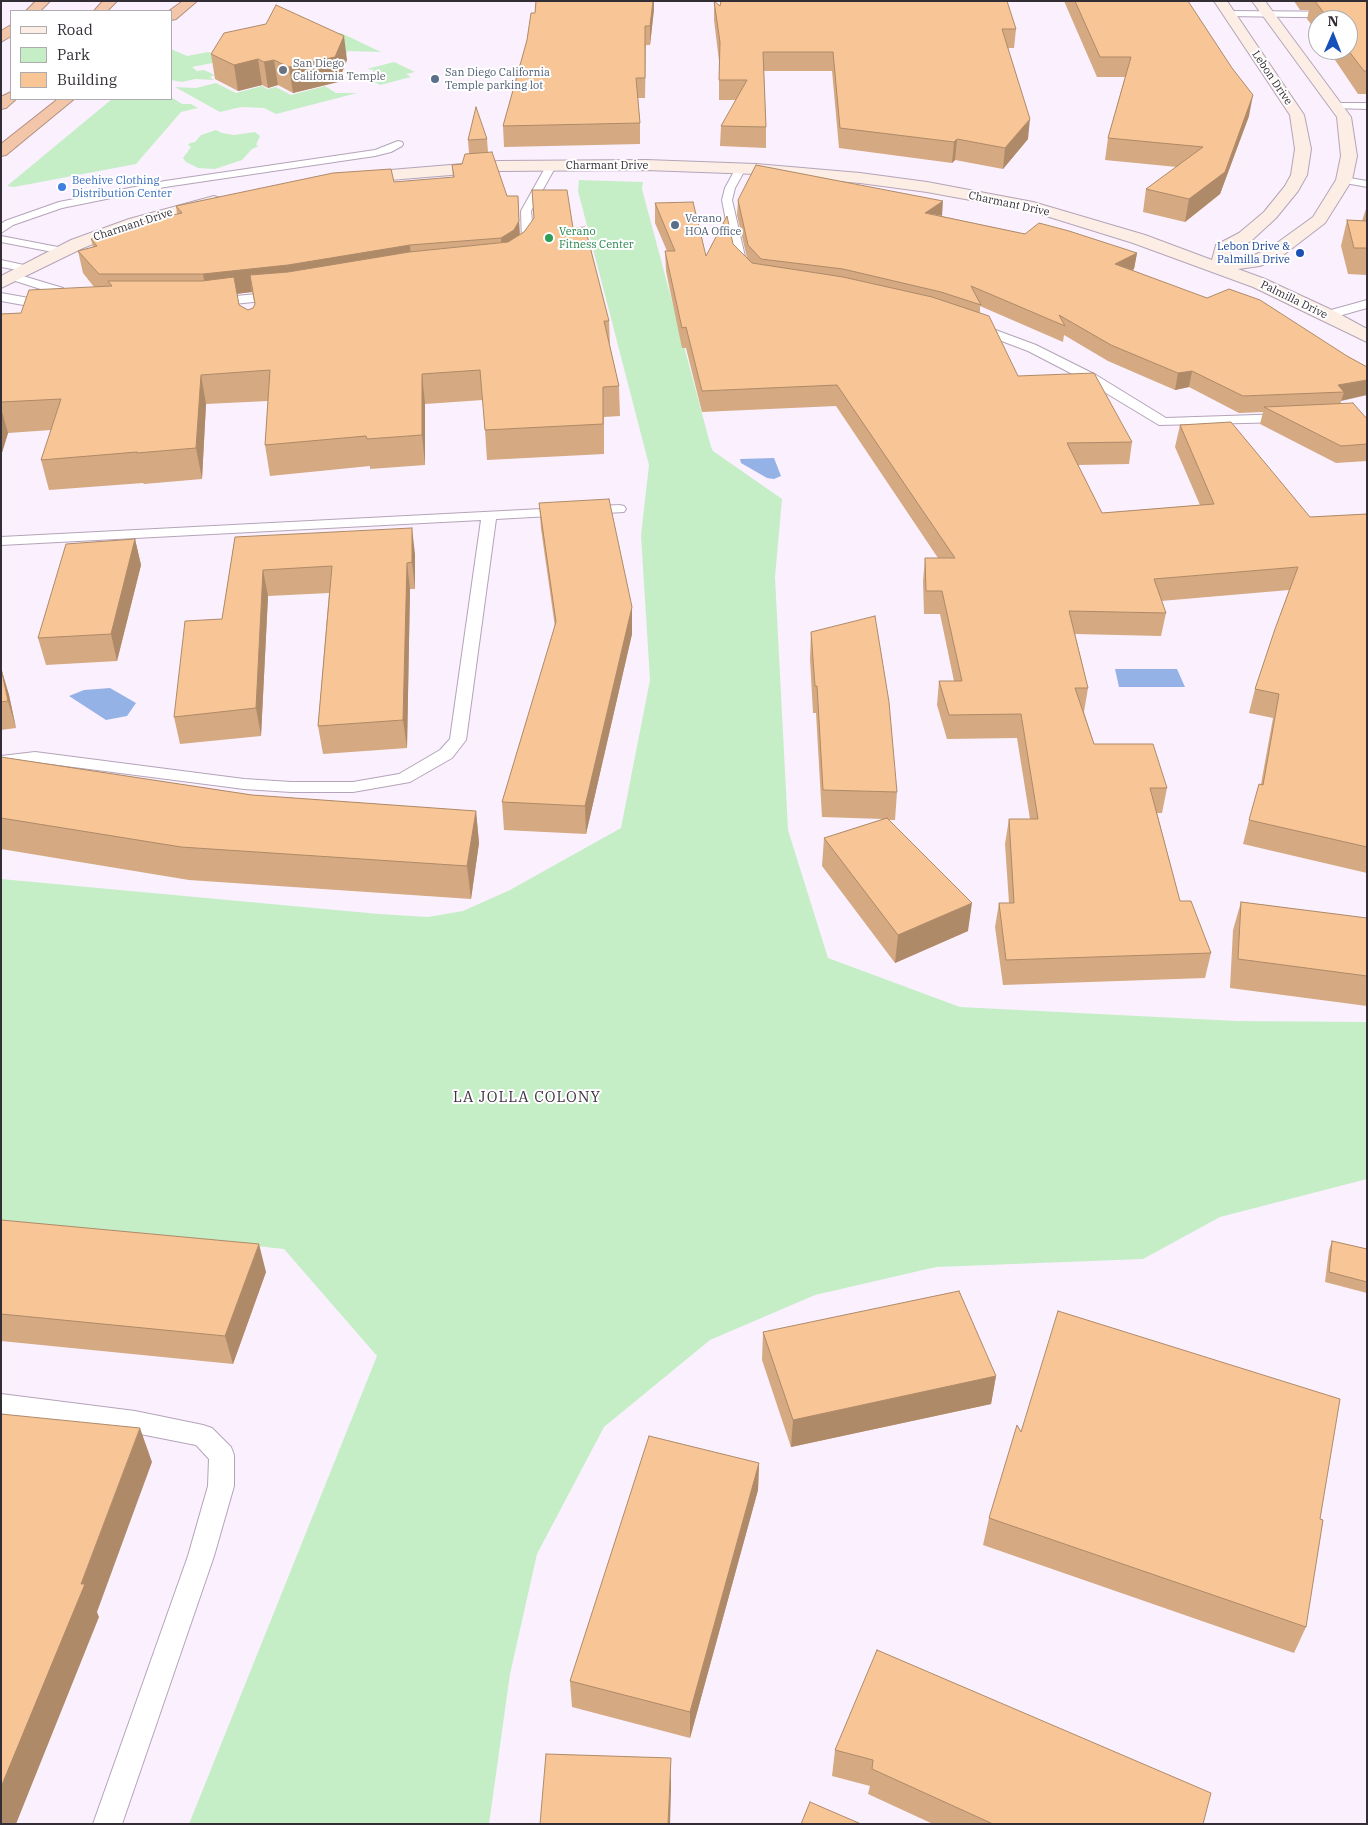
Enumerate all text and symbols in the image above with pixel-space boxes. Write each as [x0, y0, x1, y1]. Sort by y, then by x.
legend [10, 10, 172, 100]
north arrow [1308, 10, 1358, 60]
text: N [1328, 12, 1339, 30]
text: Road [57, 20, 93, 39]
text: Park [57, 45, 90, 64]
street label: Lebon Drive [1249, 48, 1295, 108]
place label: San Diego California Temple [293, 57, 386, 83]
marker: San Diego California Temple [277, 64, 289, 76]
place label: San Diego California Temple parking lot [445, 66, 550, 92]
text: Building [57, 70, 117, 89]
marker: San Diego California Temple parking lot [429, 73, 441, 85]
street label: Charmant Drive [566, 159, 648, 173]
place label: Beehive Clothing Distribution Center [72, 174, 172, 200]
marker: Beehive Clothing Distribution Center [56, 181, 68, 193]
street label: Charmant Drive [967, 189, 1051, 219]
street label: Charmant Drive [92, 206, 174, 244]
place label: Verano HOA Office [685, 212, 741, 238]
marker: Verano HOA Office [669, 219, 681, 231]
place label: Verano Fitness Center [559, 225, 634, 251]
marker: Verano Fitness Center [543, 232, 555, 244]
place label: Lebon Drive & Palmilla Drive [1217, 240, 1290, 266]
marker: Lebon Drive & Palmilla Drive [1294, 247, 1306, 259]
street label: Palmilla Drive [1258, 278, 1330, 322]
district label: LA JOLLA COLONY [451, 1089, 603, 1107]

